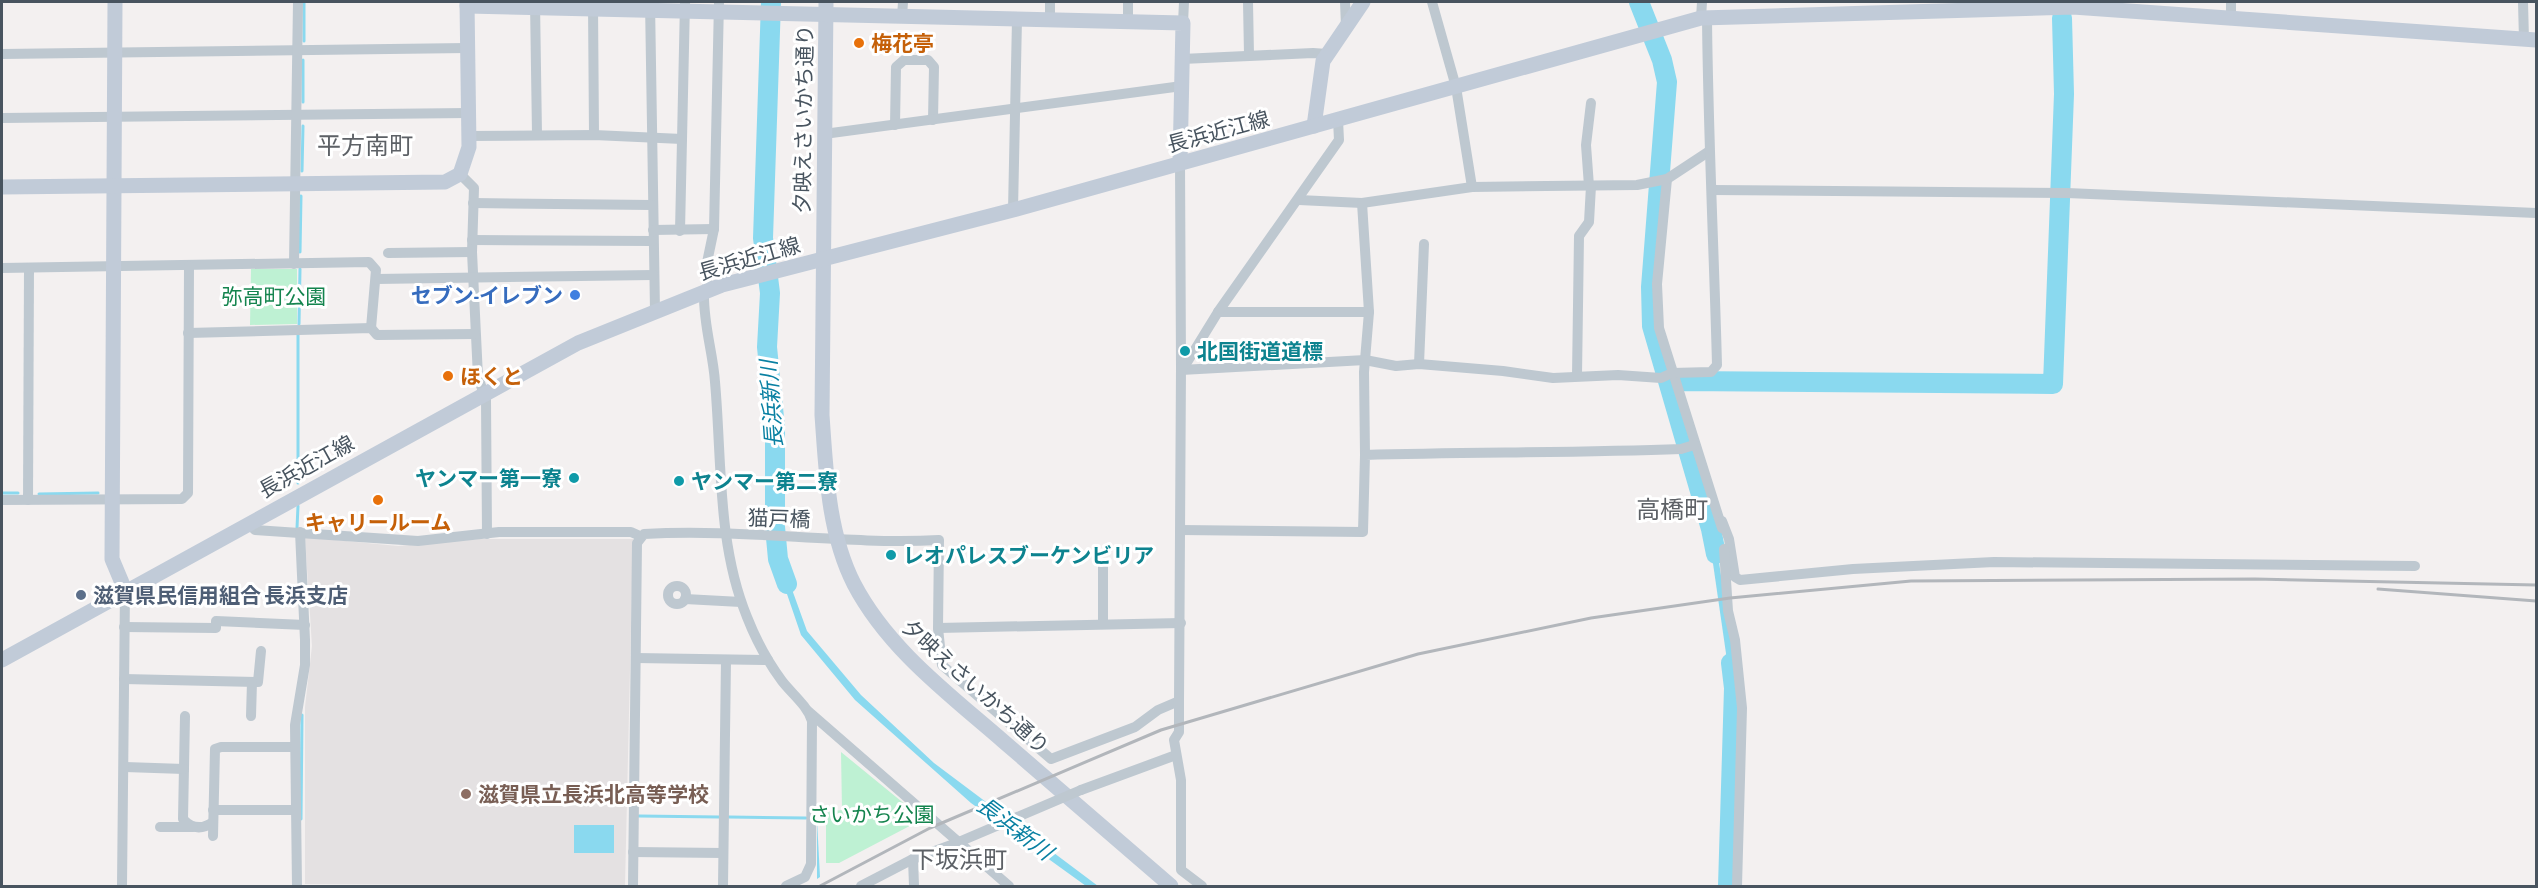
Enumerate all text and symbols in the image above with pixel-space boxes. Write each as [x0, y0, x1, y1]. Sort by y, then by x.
street label: 夕映えさいかち通り [789, 24, 817, 214]
place label: 梅花亭 [871, 31, 934, 55]
marker: 梅花亭 [852, 36, 866, 50]
street label: 長浜近江線 [1164, 106, 1272, 156]
district label: 平方南町 [317, 132, 413, 159]
street label: 長浜近江線 [695, 232, 803, 284]
place label: セブン-イレブン [411, 283, 563, 307]
park label: 弥高町公園 [222, 284, 327, 308]
marker: セブン-イレブン [568, 288, 582, 302]
place label: 北国街道道標 [1197, 339, 1323, 363]
marker: 北国街道道標 [1178, 344, 1192, 358]
water label: 長浜新川 [755, 357, 787, 449]
place label: ほくと [460, 364, 523, 388]
marker: ほくと [441, 369, 455, 383]
street label: 長浜近江線 [254, 430, 358, 502]
place label: ヤンマー第一寮 [415, 466, 562, 490]
place label: ヤンマー第二寮 [691, 469, 838, 493]
marker: ヤンマー第一寮 [567, 471, 581, 485]
marker: ヤンマー第二寮 [672, 474, 686, 488]
marker: キャリールーム [371, 493, 385, 507]
district label: 高橋町 [1636, 496, 1708, 523]
street label: 猫戸橋 [747, 505, 811, 531]
place label: キャリールーム [305, 510, 451, 534]
place label: レオパレスブーケンビリア [903, 543, 1154, 567]
marker: レオパレスブーケンビリア [884, 548, 898, 562]
place label: 滋賀県民信用組合 長浜支店 [93, 583, 348, 607]
marker: 滋賀県民信用組合 長浜支店 [74, 588, 88, 602]
street label: 夕映えさいかち通り [898, 614, 1054, 758]
place label: 滋賀県立長浜北高等学校 [478, 782, 709, 806]
marker: 滋賀県立長浜北高等学校 [459, 787, 473, 801]
water label: 長浜新川 [972, 791, 1060, 866]
park label: さいかち公園 [809, 802, 935, 826]
district label: 下坂浜町 [911, 846, 1007, 873]

